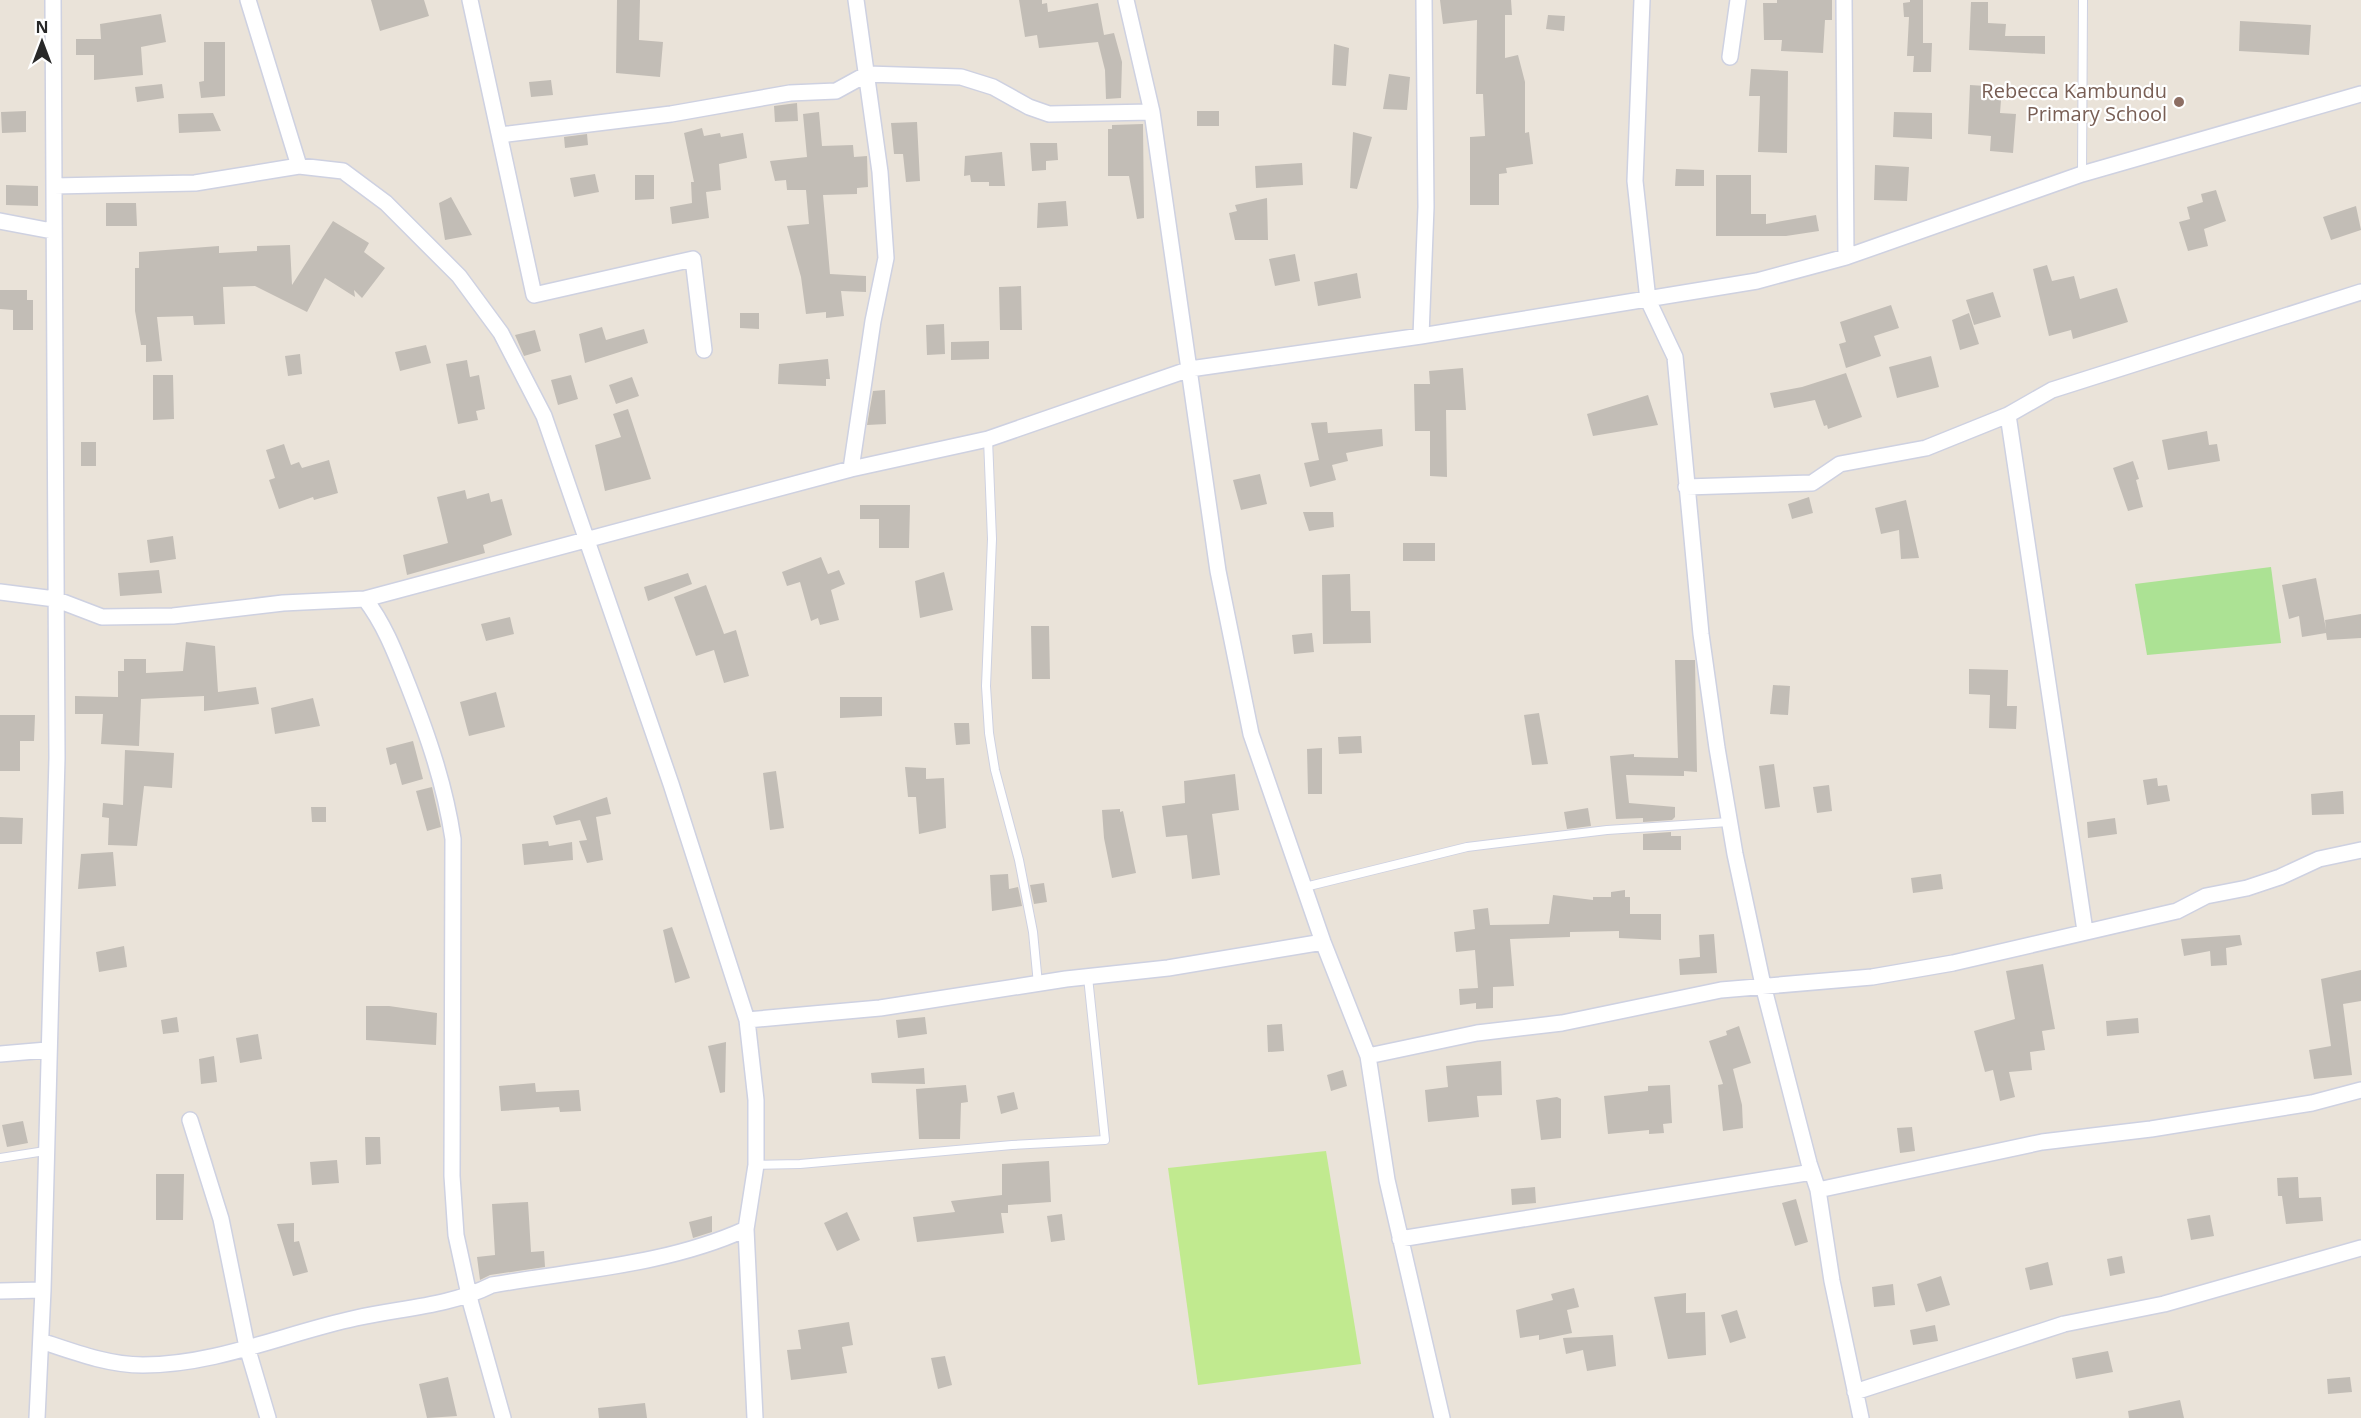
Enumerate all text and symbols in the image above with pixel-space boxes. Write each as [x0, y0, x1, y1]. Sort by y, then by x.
north arrow [12, 12, 72, 72]
text: N [35, 16, 49, 38]
place label: Rebecca Kambundu Primary School [1981, 77, 2167, 127]
marker: Rebecca Kambundu Primary School [2172, 95, 2186, 109]

